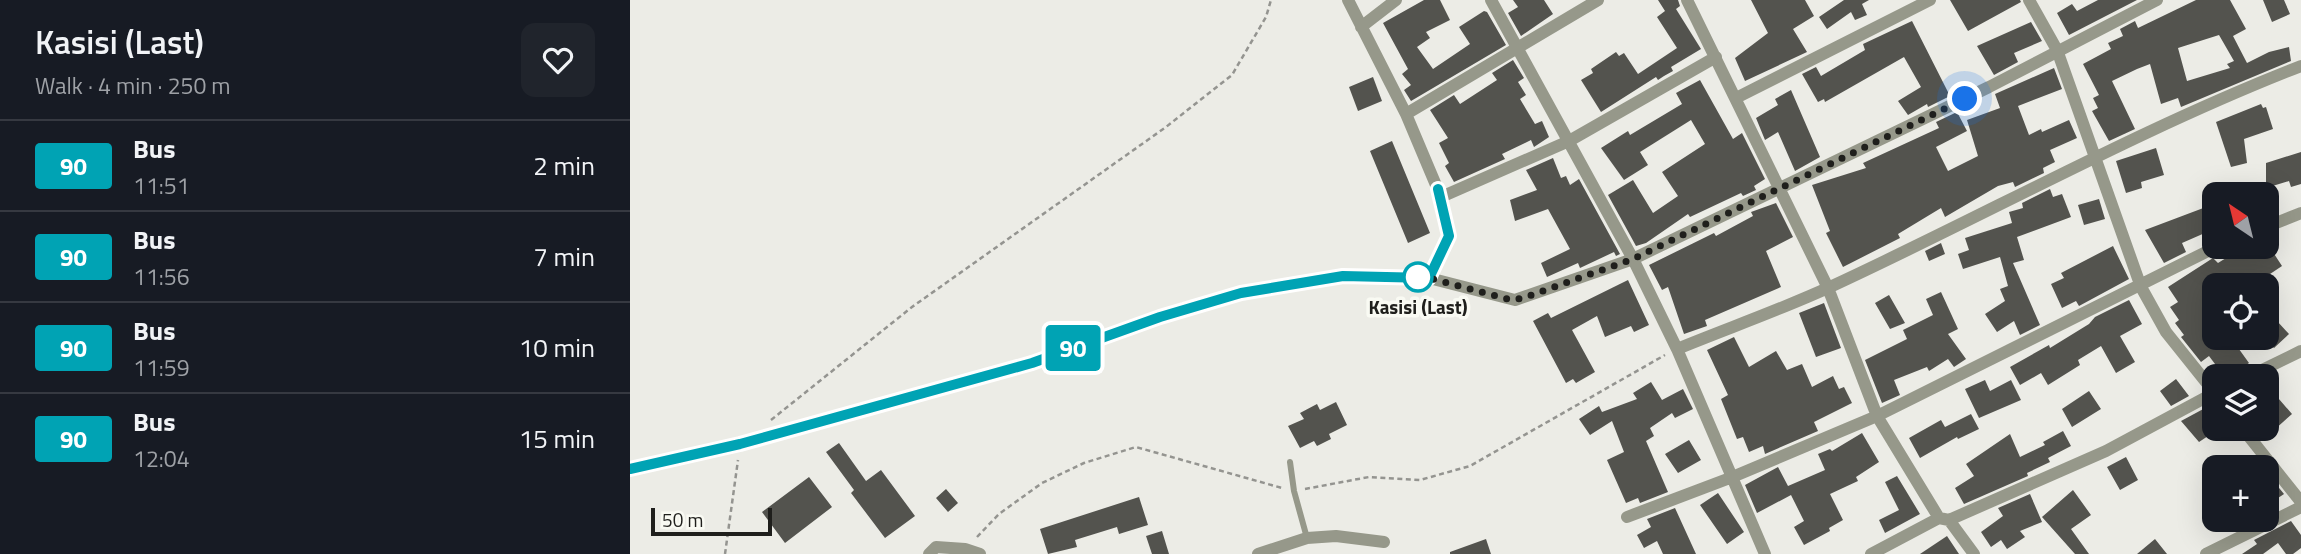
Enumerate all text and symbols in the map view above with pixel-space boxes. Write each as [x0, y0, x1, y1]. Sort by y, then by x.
text: Kasisi (Last) [35, 17, 204, 67]
button: heart [521, 23, 595, 97]
text: Walk · 4 min · 250 m [35, 68, 231, 103]
your location [1947, 81, 1982, 116]
text: Bus [133, 129, 175, 168]
text: 2 min [533, 146, 595, 185]
text: 90 [60, 148, 87, 184]
text: 11:51 [133, 168, 190, 203]
north arrow [2202, 182, 2278, 259]
map controls [2202, 182, 2279, 532]
text: Bus [133, 220, 175, 259]
text: 7 min [533, 237, 595, 276]
text: 90 [60, 239, 87, 275]
text: 11:56 [133, 259, 190, 294]
marker: Kasisi (Last) [1403, 262, 1433, 292]
button: locate [2202, 273, 2279, 350]
place label: Kasisi (Last) [1368, 292, 1468, 321]
text: Bus [133, 311, 175, 350]
line badge: 90 [1042, 325, 1104, 371]
text: 10 min [519, 328, 595, 367]
text: 90 [60, 330, 87, 366]
text: 90 [1060, 330, 1086, 366]
text: 11:59 [133, 350, 190, 385]
button: layers [2202, 364, 2279, 441]
text: Bus [133, 402, 175, 441]
text: 15 min [519, 419, 595, 458]
text: 90 [60, 421, 87, 457]
text: 12:04 [133, 441, 190, 476]
button: + [2202, 455, 2279, 532]
scale bar [651, 505, 772, 537]
text: 50 m [662, 505, 703, 534]

